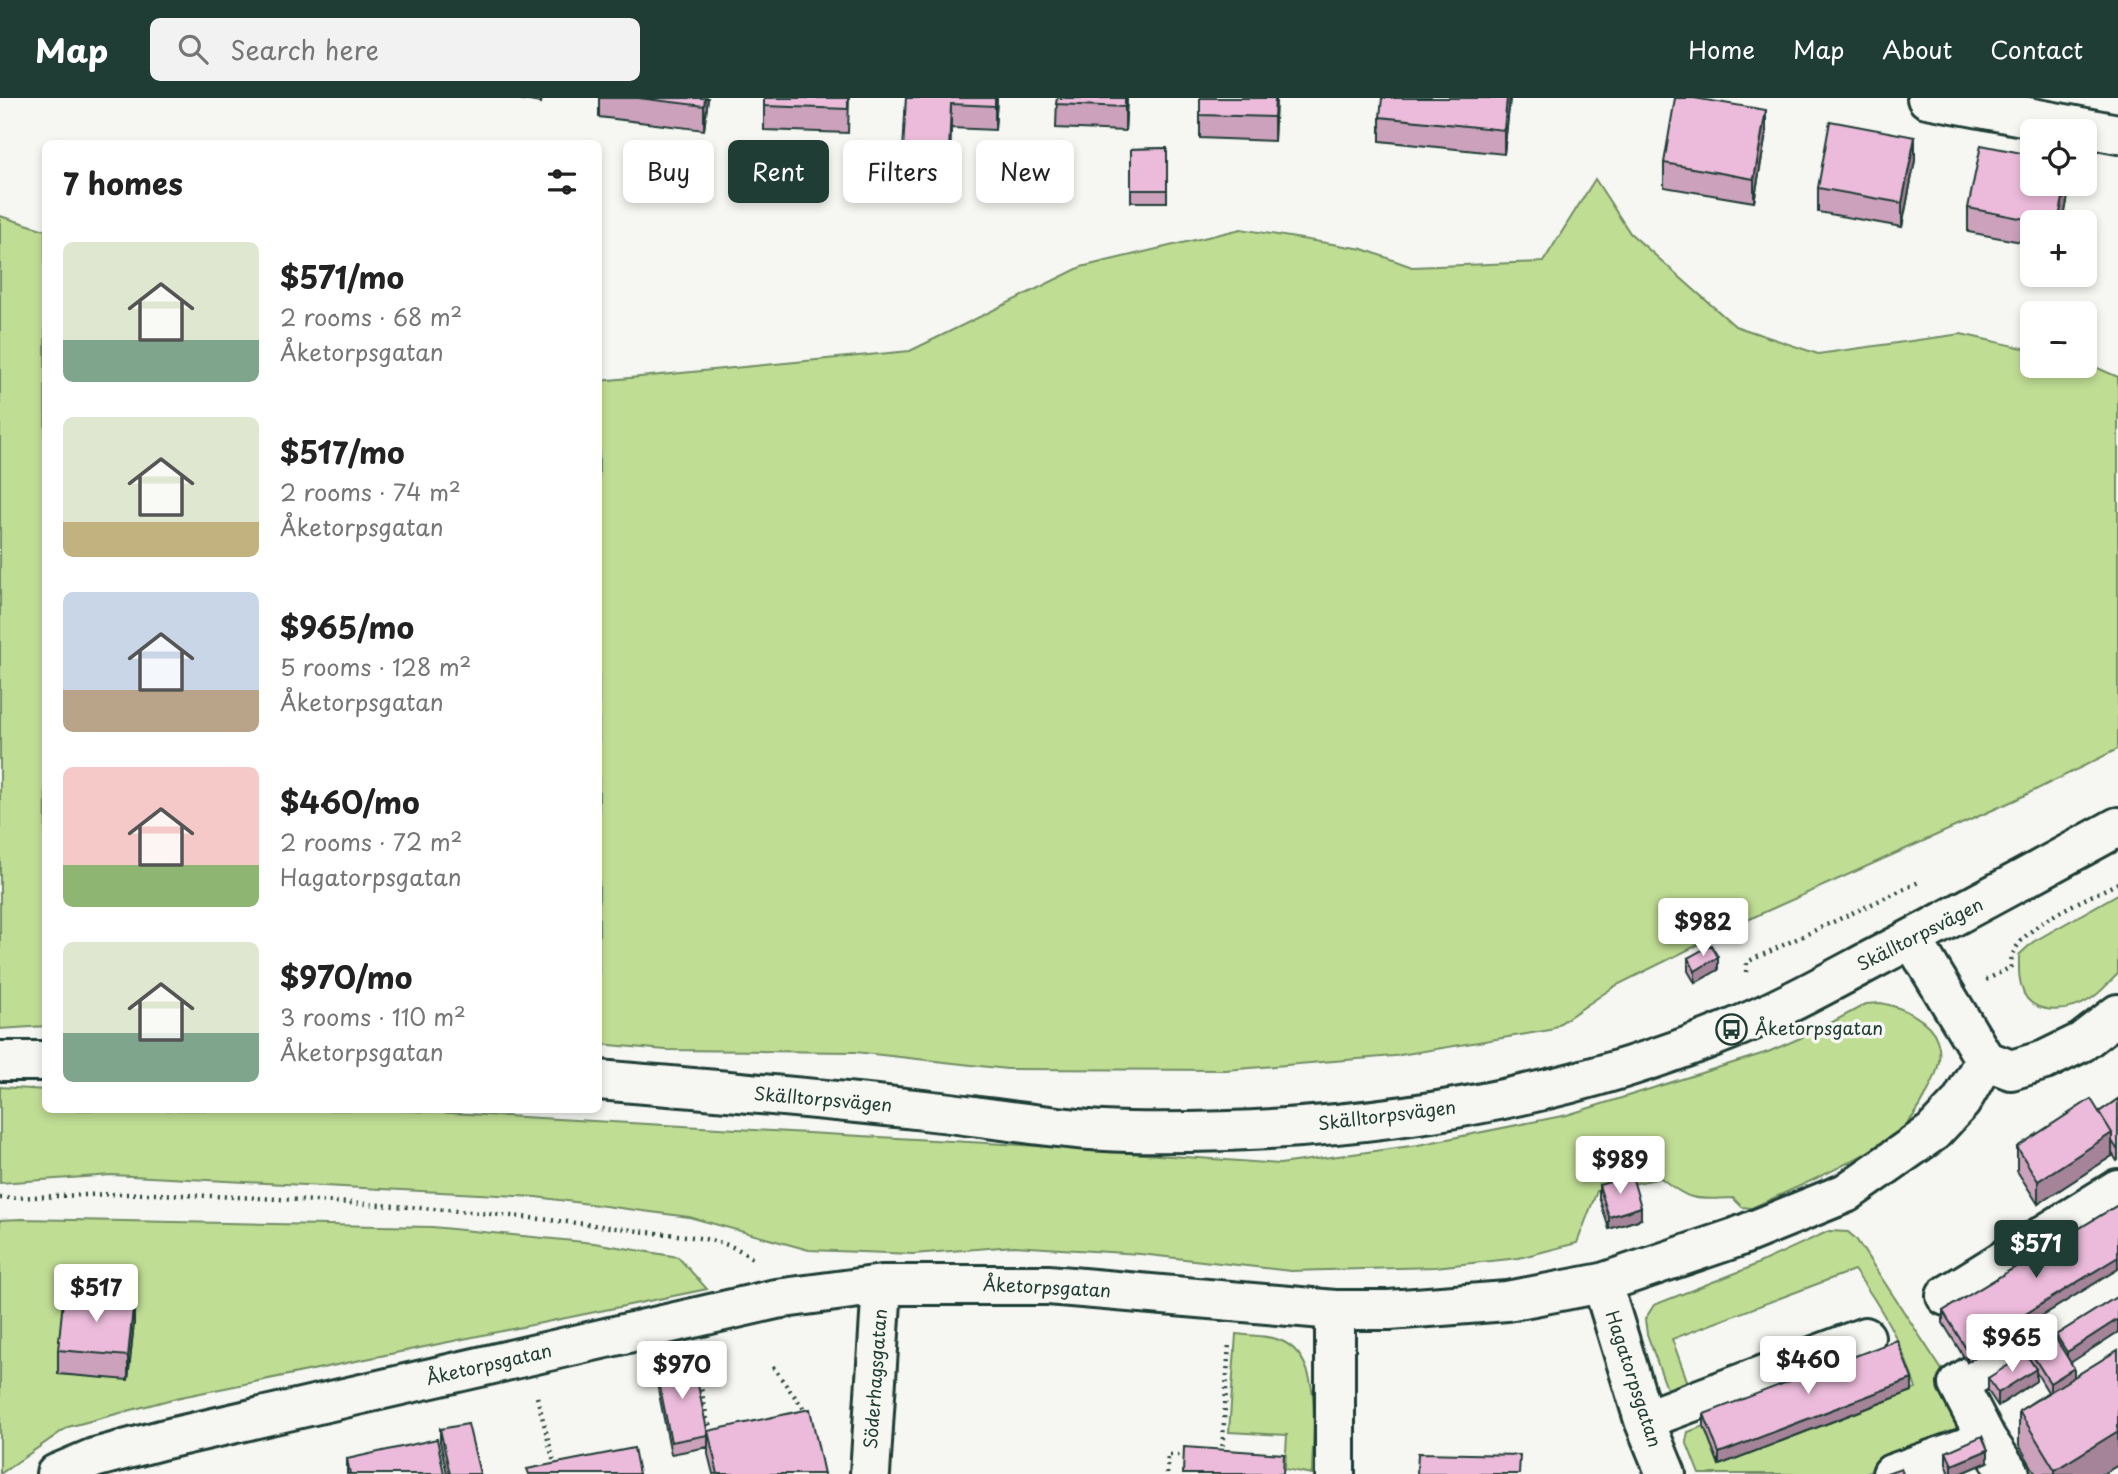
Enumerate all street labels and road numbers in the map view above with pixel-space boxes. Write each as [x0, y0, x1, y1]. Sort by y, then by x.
street label: Skälltorpsvägen [1851, 890, 1987, 977]
street label: Skälltorpsvägen [753, 1079, 893, 1118]
street label: Skälltorpsvägen [1316, 1093, 1457, 1136]
street label: Åketorpsgatan [982, 1270, 1112, 1303]
street label: Hagatorpsgatan [1600, 1307, 1669, 1450]
street label: Söderhagsgatan [856, 1308, 893, 1450]
street label: Åketorpsgatan [423, 1336, 554, 1391]

